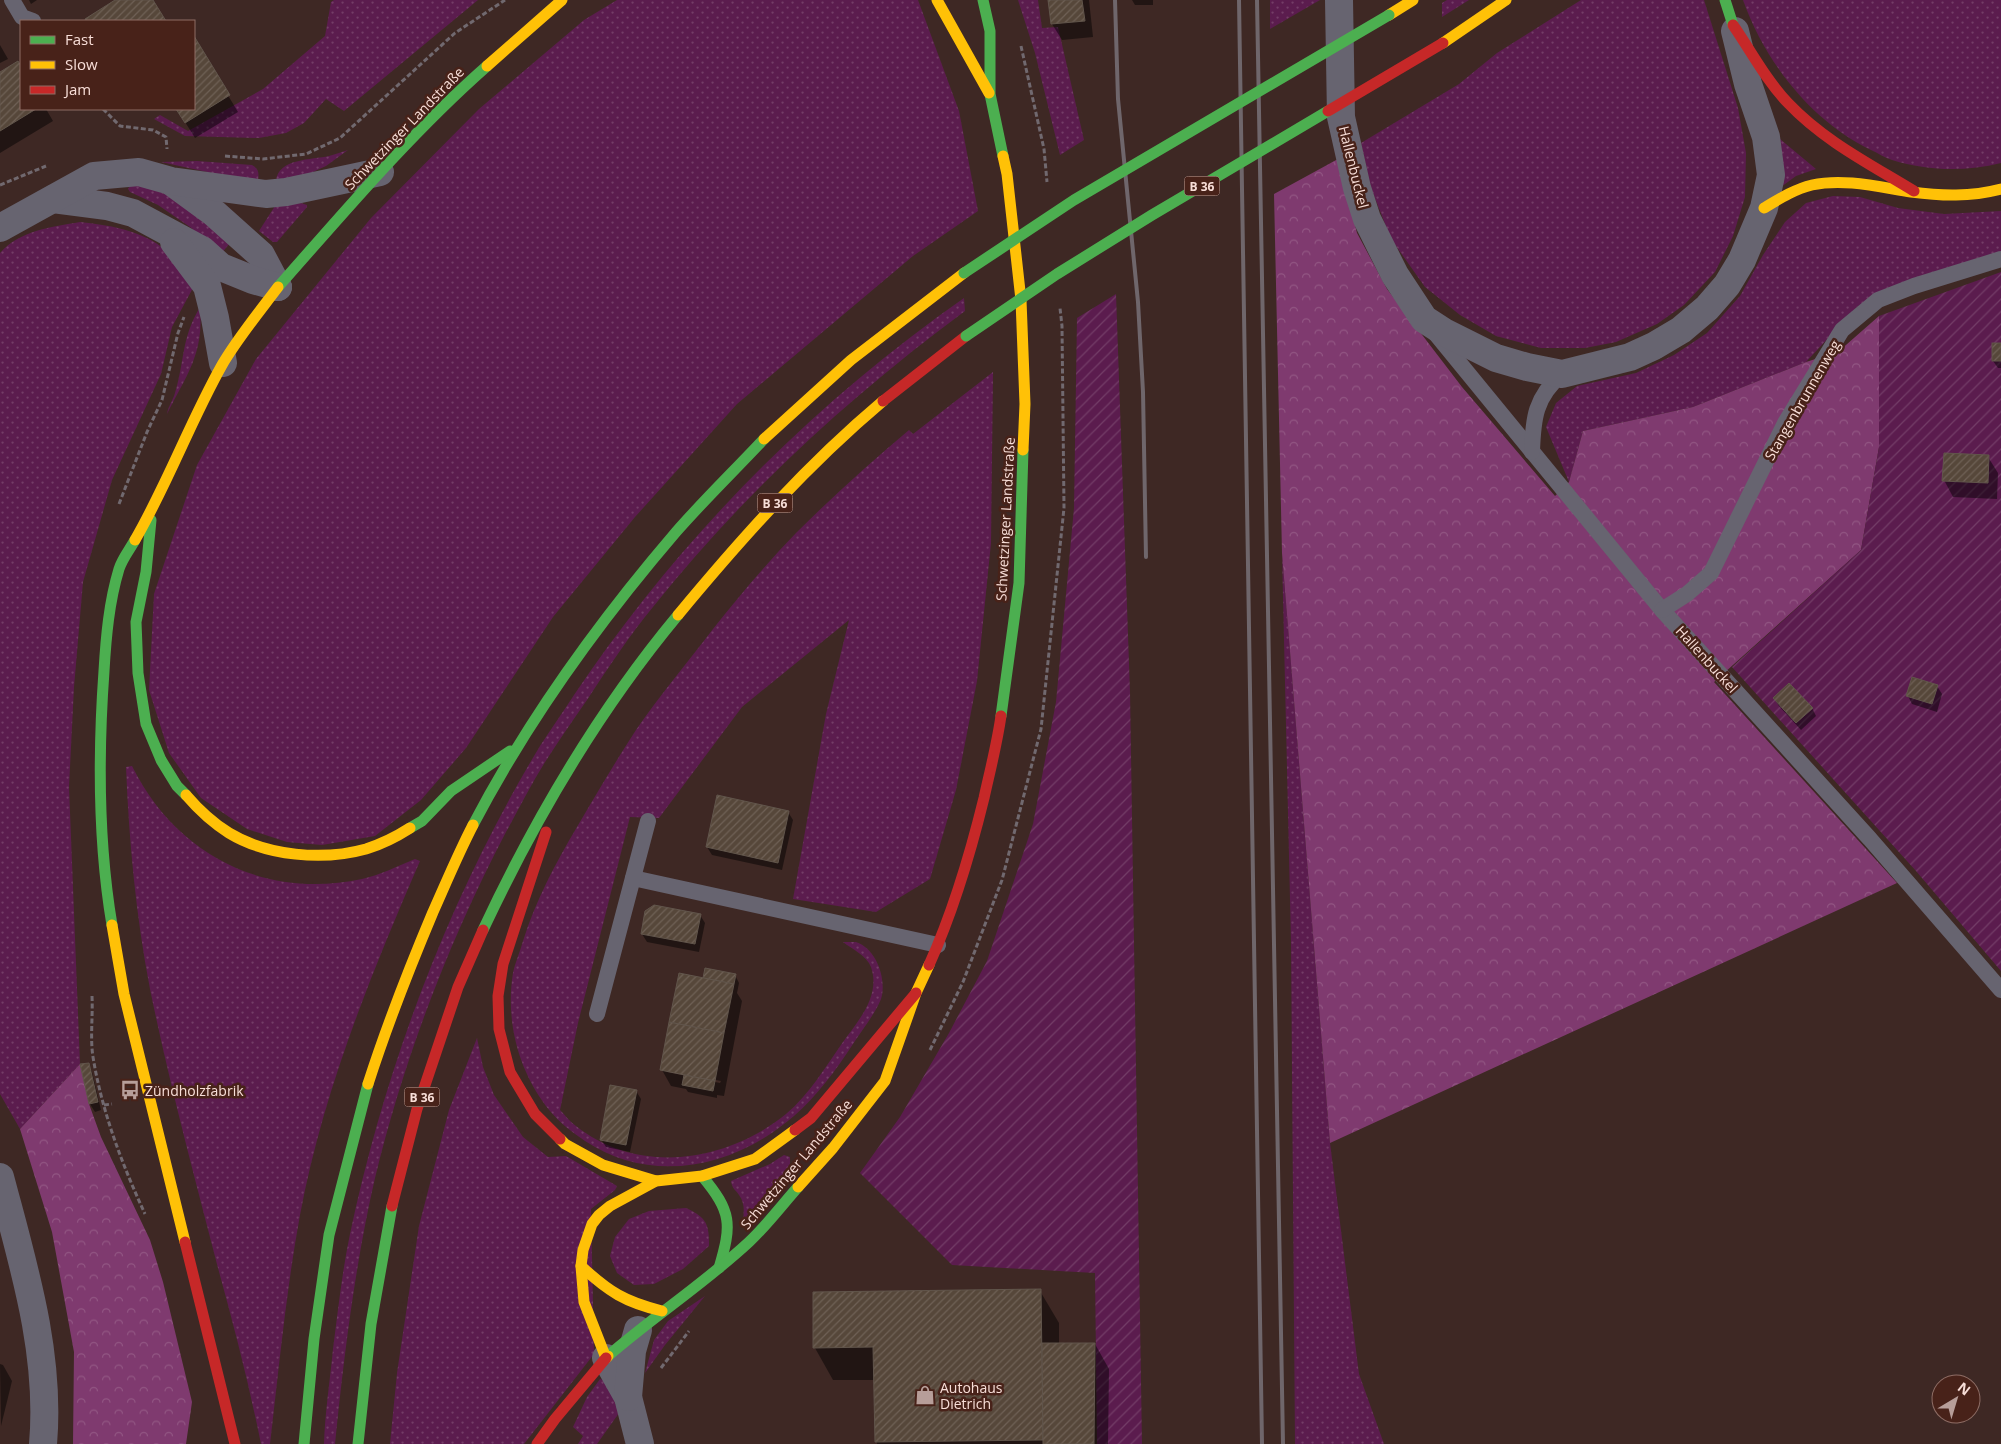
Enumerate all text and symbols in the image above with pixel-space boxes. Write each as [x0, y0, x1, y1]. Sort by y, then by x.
legend [20, 20, 195, 110]
text: Fast [65, 29, 94, 49]
text: Slow [65, 54, 98, 74]
street label: Schwetzinger Landstraße [340, 62, 468, 194]
text: Jam [63, 79, 91, 99]
street label: Hallenbuckel [1335, 124, 1373, 210]
road number: B 36 [1184, 177, 1220, 196]
street label: Stangenbrunnenweg [1760, 336, 1844, 464]
street label: Schwetzinger Landstraße [991, 436, 1019, 601]
road number: B 36 [758, 493, 792, 512]
street label: Hallenbuckel [1672, 621, 1742, 697]
bus stop icon: Zündholzfabrik [119, 1079, 141, 1101]
place label: Zündholzfabrik [145, 1081, 244, 1100]
road number: B 36 [404, 1088, 440, 1106]
street label: Schwetzinger Landstraße [736, 1095, 856, 1233]
north arrow [1931, 1374, 1981, 1424]
text: N [1954, 1377, 1975, 1399]
place label: Autohaus Dietrich [940, 1378, 1003, 1413]
shop icon: Autohaus Dietrich [914, 1384, 936, 1406]

